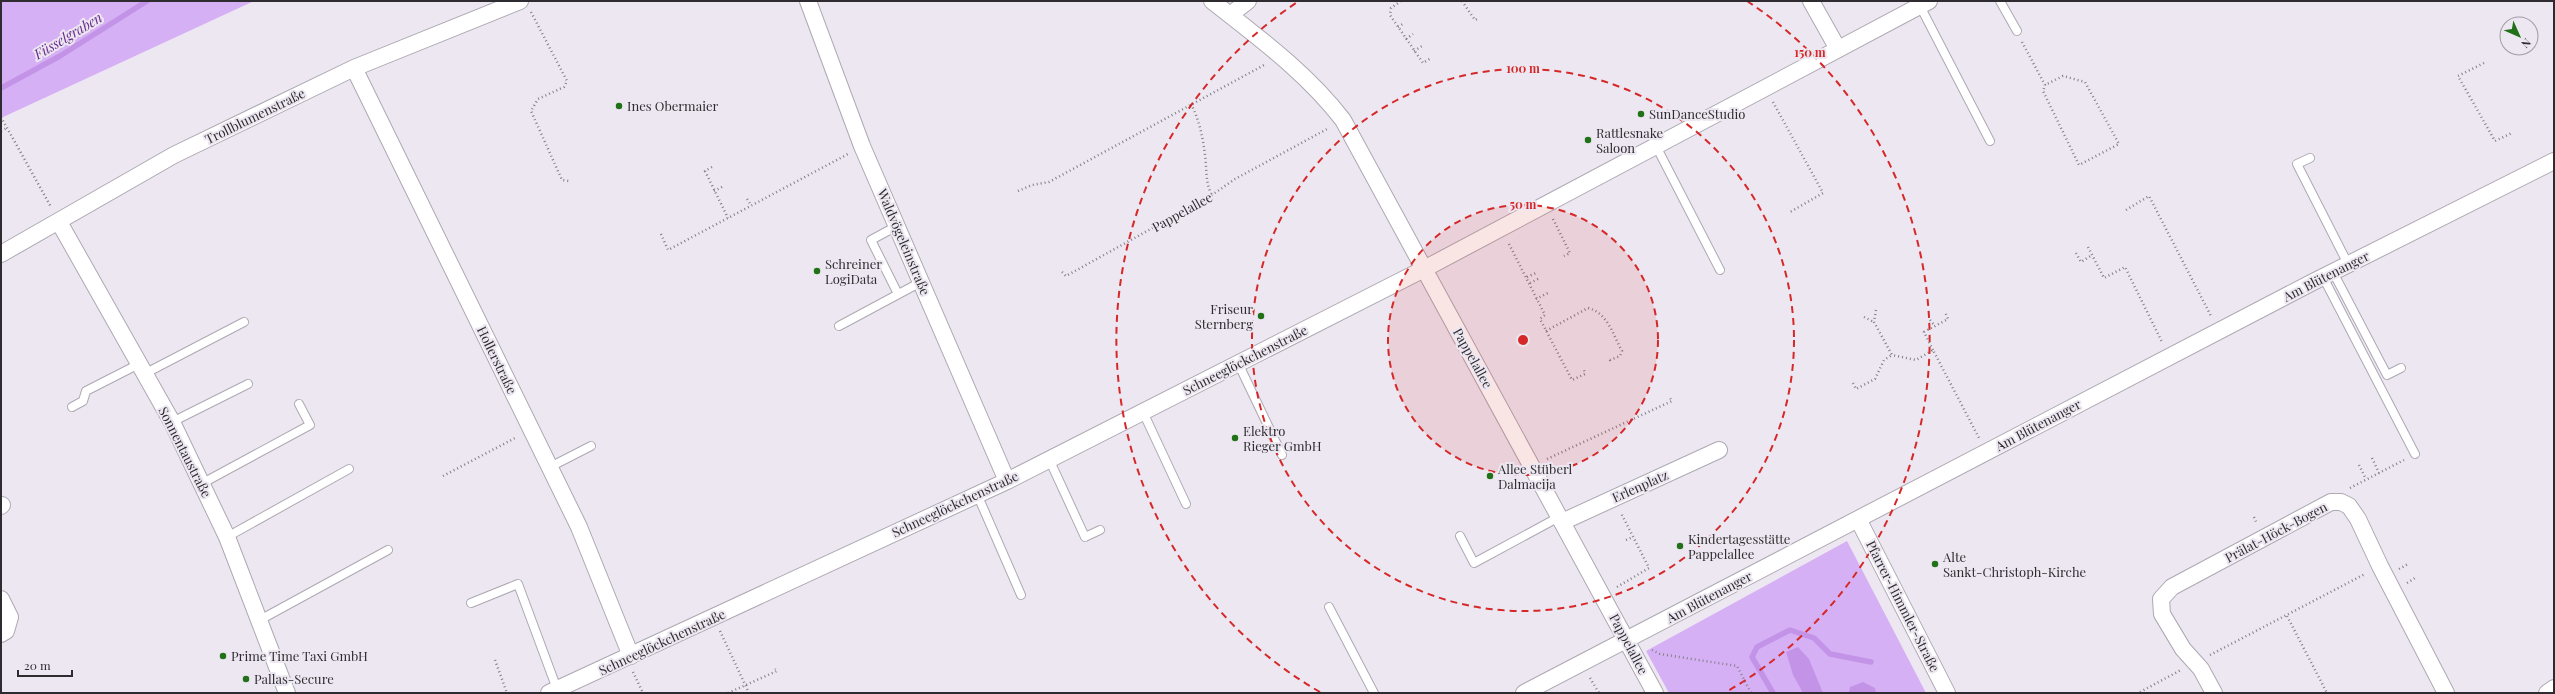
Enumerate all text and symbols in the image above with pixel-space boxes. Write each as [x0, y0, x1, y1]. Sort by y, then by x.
water label: Füsselgraben [29, 8, 106, 64]
north arrow [2499, 16, 2539, 56]
text: N [2518, 35, 2535, 52]
text: 150 m [1794, 44, 1826, 60]
text: 100 m [1506, 60, 1540, 76]
street label: Trollblumenstraße [202, 84, 308, 147]
place label: Ines Obermaier [627, 97, 719, 114]
marker: Ines Obermaier [614, 101, 624, 111]
place label: SunDanceStudio [1649, 105, 1745, 122]
marker: SunDanceStudio [1636, 109, 1646, 119]
place label: Rattlesnake Saloon [1596, 124, 1664, 156]
marker: Rattlesnake Saloon [1583, 135, 1593, 145]
street label: Waldvögeleinstraße [874, 185, 935, 298]
street label: Pappelallee [1149, 188, 1215, 235]
text: 50 m [1510, 196, 1537, 212]
street label: Am Blütenanger [2279, 246, 2372, 305]
place label: Schreiner LogiData [825, 255, 882, 287]
marker: Schreiner LogiData [812, 266, 822, 276]
place label: Friseur Sternberg [1195, 300, 1253, 332]
marker: Friseur Sternberg [1256, 311, 1266, 321]
street label: Schneeglöckchenstraße [1180, 321, 1310, 398]
street label: Hollerstraße [474, 323, 521, 397]
street label: Pappelallee [1450, 325, 1497, 391]
centre of rings [1516, 333, 1530, 347]
street label: Am Blütenanger [1991, 395, 2084, 455]
street label: Sonnentaustraße [155, 404, 216, 500]
place label: Elektro Rieger GmbH [1243, 422, 1322, 454]
marker: Elektro Rieger GmbH [1230, 433, 1240, 443]
place label: Allee Stüberl Dalmacija [1497, 460, 1572, 492]
street label: Erlenplatz [1609, 466, 1671, 505]
street label: Schneeglöckchenstraße [889, 467, 1021, 540]
marker: Allee Stüberl Dalmacija [1485, 471, 1495, 481]
street label: Prälat-Höck-Bogen [2222, 497, 2330, 566]
place label: Kindertagesstätte Pappelallee [1688, 530, 1791, 562]
street label: Pfarrer-Himmler-Straße [1863, 537, 1944, 675]
marker: Kindertagesstätte Pappelallee [1675, 541, 1685, 551]
place label: Alte Sankt-Christoph-Kirche [1942, 548, 2087, 580]
marker: Alte Sankt-Christoph-Kirche [1930, 559, 1940, 569]
street label: Am Blütenanger [1662, 567, 1755, 627]
street label: Schneeglöckchenstraße [596, 605, 728, 678]
street label: Pappelallee [1606, 610, 1653, 677]
place label: Prime Time Taxi GmbH [231, 647, 368, 664]
marker: Prime Time Taxi GmbH [218, 651, 228, 661]
scale bar [18, 652, 72, 678]
text: 20 m [24, 657, 51, 673]
place label: Pallas-Secure [254, 670, 334, 687]
marker: Pallas-Secure [241, 674, 251, 684]

